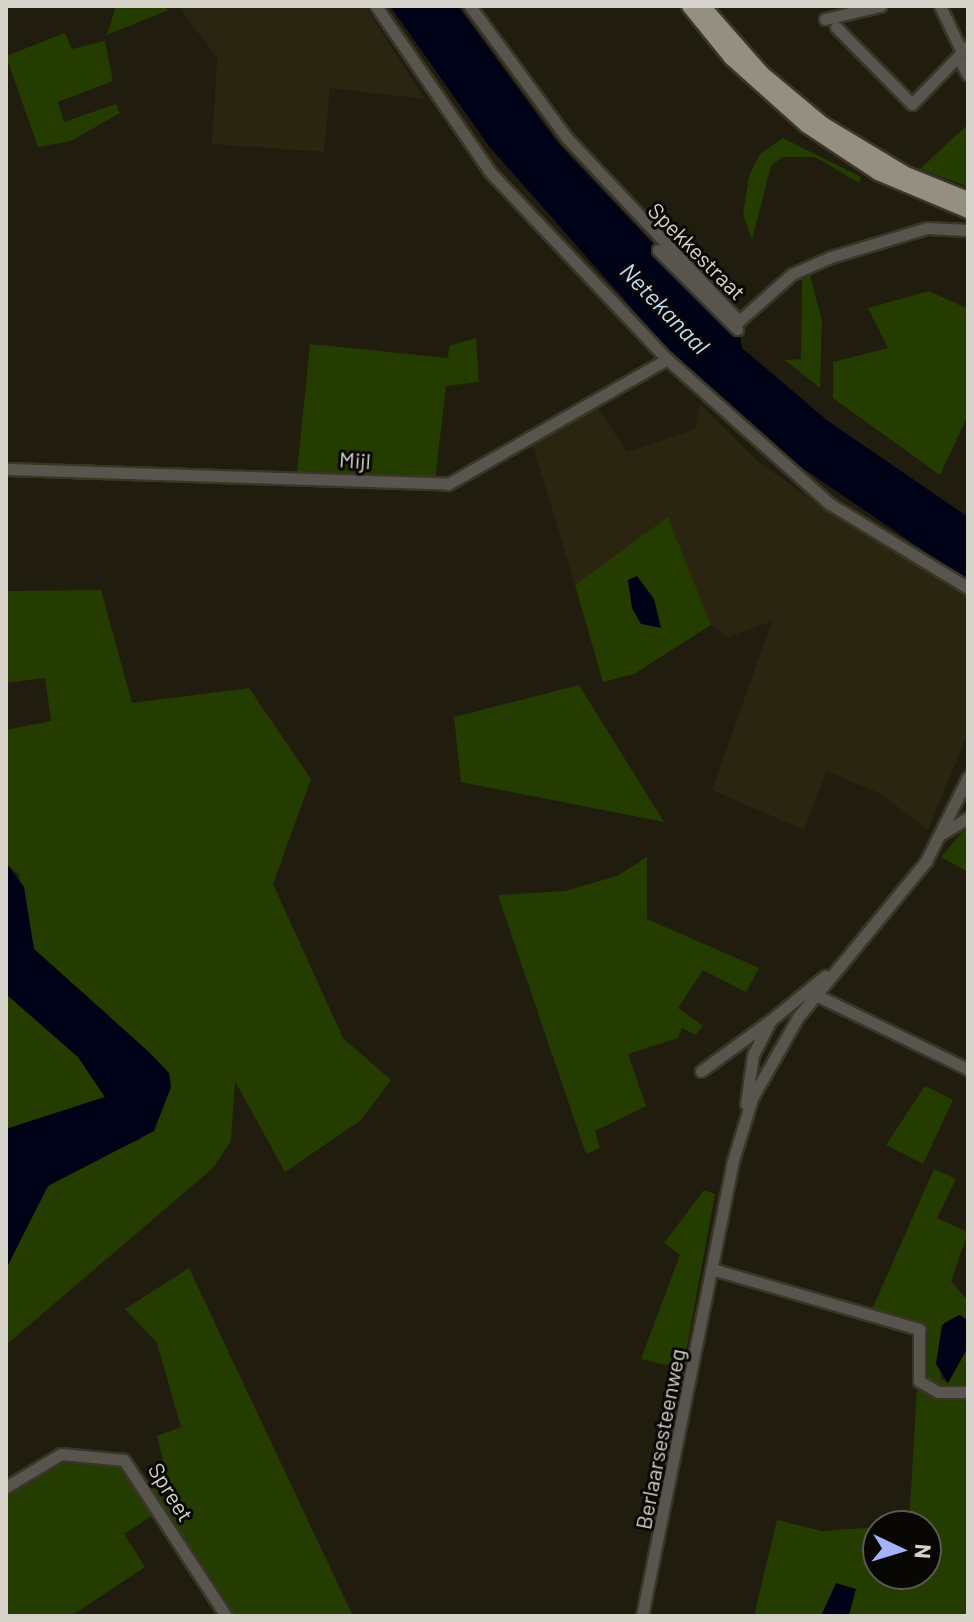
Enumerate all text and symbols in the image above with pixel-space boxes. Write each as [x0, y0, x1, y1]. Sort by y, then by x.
street label: Spekkestraat [643, 197, 751, 305]
water label: Netekanaal [614, 256, 716, 360]
street label: Mijl [338, 446, 372, 474]
street label: Berlaarsesteenweg [630, 1346, 690, 1532]
street label: Spreet [143, 1458, 199, 1526]
north arrow [862, 1510, 942, 1590]
text: N [910, 1543, 937, 1560]

